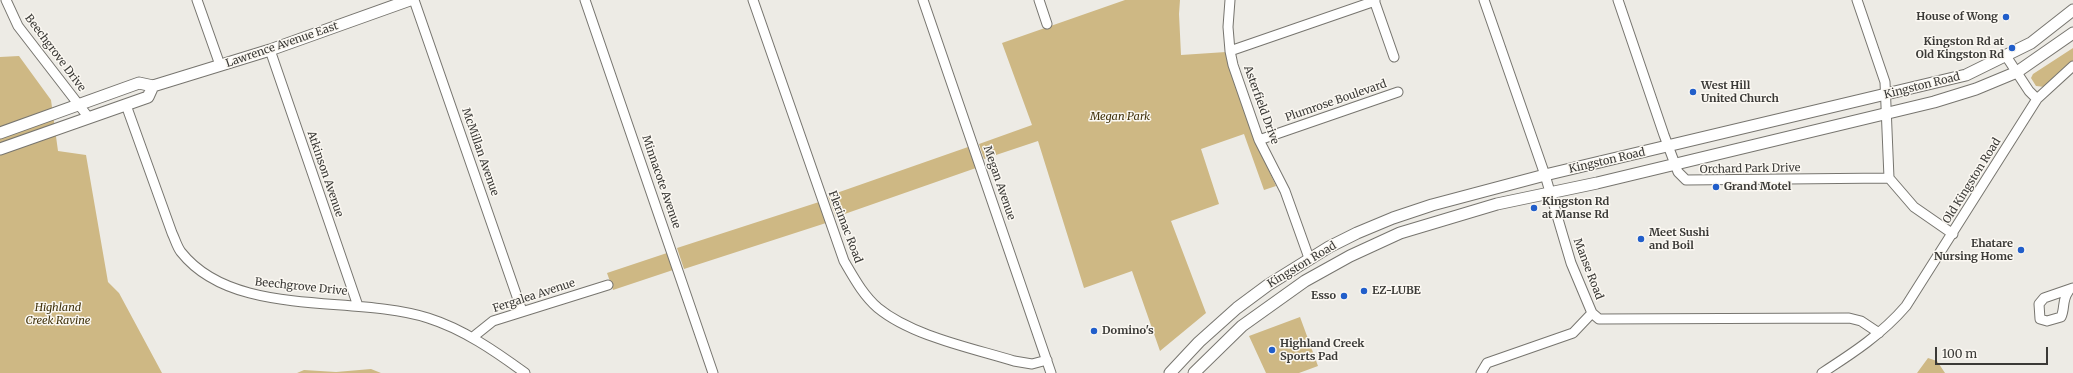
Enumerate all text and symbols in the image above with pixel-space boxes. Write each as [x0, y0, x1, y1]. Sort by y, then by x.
place label: House of Wong [1916, 10, 1998, 24]
street label: Beechgrove Drive [22, 12, 88, 94]
marker: House of Wong [2001, 12, 2011, 22]
street label: Lawrence Avenue East [224, 20, 340, 70]
place label: Kingston Rd at Old Kingston Rd [1916, 35, 2004, 61]
marker: Kingston Rd at Old Kingston Rd [2007, 43, 2017, 53]
street label: Asterfield Drive [1241, 64, 1281, 146]
street label: Kingston Road [1883, 70, 1961, 102]
street label: Plumrose Boulevard [1284, 77, 1388, 125]
place label: West Hill United Church [1701, 79, 1779, 105]
marker: West Hill United Church [1688, 87, 1698, 97]
street label: McMillan Avenue [459, 106, 501, 198]
park label: Megan Park [1090, 110, 1150, 124]
street label: Atkinson Avenue [304, 129, 346, 219]
street label: Minnacote Avenue [639, 134, 683, 230]
street label: Old Kingston Road [1940, 136, 2004, 226]
street label: Megan Avenue [980, 144, 1018, 222]
street label: Kingston Road [1568, 146, 1646, 176]
street label: Orchard Park Drive [1700, 162, 1800, 176]
place label: Grand Motel [1724, 180, 1791, 194]
marker: Grand Motel [1711, 182, 1721, 192]
street label: Flerimac Road [825, 189, 865, 265]
place label: Kingston Rd at Manse Rd [1542, 195, 1609, 221]
marker: Kingston Rd at Manse Rd [1529, 203, 1539, 213]
place label: Meet Sushi and Boil [1649, 226, 1709, 252]
marker: Meet Sushi and Boil [1636, 234, 1646, 244]
street label: Manse Road [1570, 236, 1606, 302]
place label: Ehatare Nursing Home [1934, 237, 2013, 263]
street label: Kingston Road [1265, 239, 1339, 291]
marker: Ehatare Nursing Home [2016, 245, 2026, 255]
street label: Beechgrove Drive [254, 276, 348, 298]
street label: Fergalea Avenue [491, 276, 577, 316]
place label: EZ-LUBE [1372, 284, 1421, 298]
marker: EZ-LUBE [1359, 286, 1369, 296]
place label: Esso [1311, 289, 1336, 303]
marker: Esso [1339, 291, 1349, 301]
park label: Highland Creek Ravine [26, 301, 90, 327]
place label: Domino's [1102, 324, 1154, 338]
marker: Domino's [1089, 326, 1099, 336]
place label: Highland Creek Sports Pad [1280, 337, 1364, 363]
scale bar [1937, 339, 2050, 365]
marker: Highland Creek Sports Pad [1267, 345, 1277, 355]
text: 100 m [1942, 346, 1977, 361]

